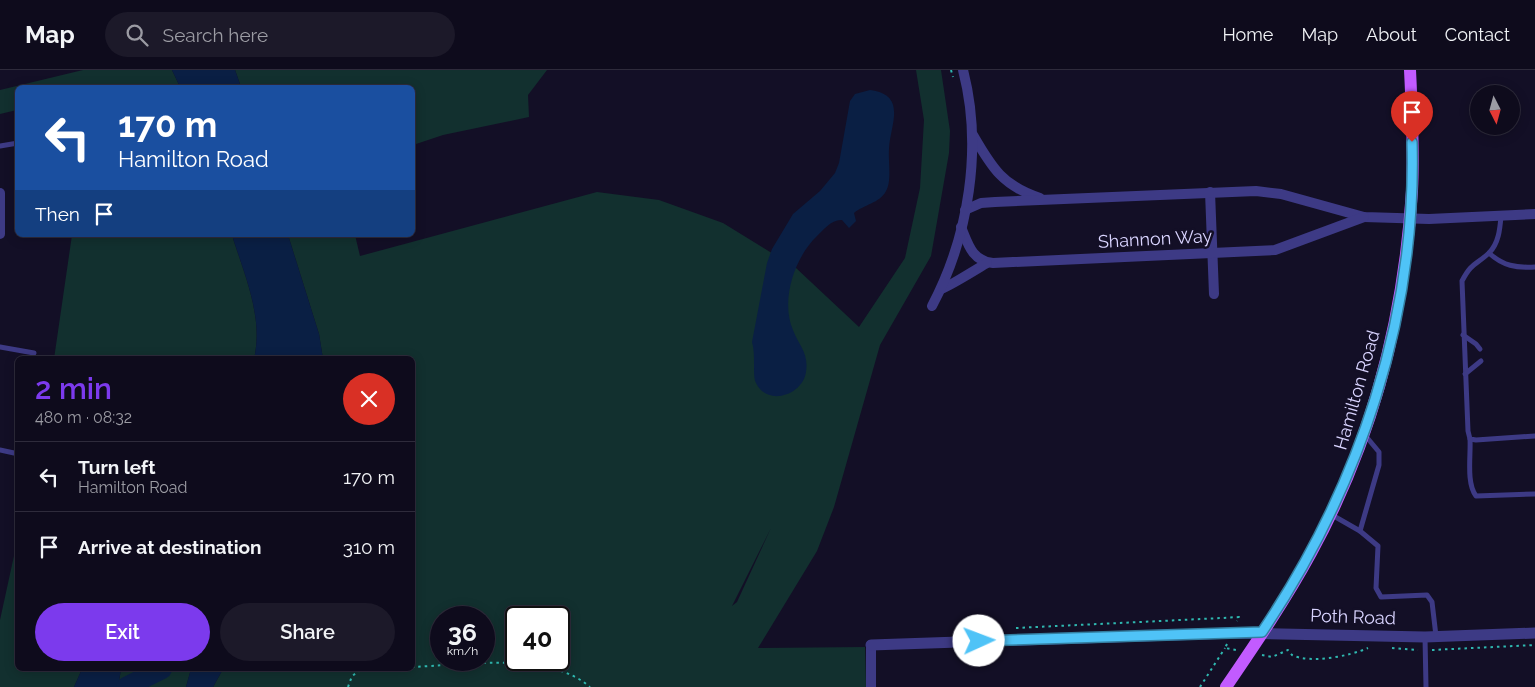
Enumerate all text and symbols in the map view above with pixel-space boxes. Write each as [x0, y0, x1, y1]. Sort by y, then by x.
search box [105, 12, 455, 57]
text: Map [25, 20, 75, 49]
icon: search [123, 21, 151, 49]
text: Search here [163, 24, 268, 46]
text: Home [1222, 24, 1273, 45]
text: Map [1301, 24, 1338, 45]
text: About [1366, 24, 1417, 45]
text: Contact [1445, 24, 1510, 45]
north arrow [1470, 85, 1520, 135]
map controls [1470, 85, 1520, 135]
pin [1391, 91, 1433, 142]
icon: arrive [1398, 98, 1426, 126]
text: 170 m [118, 104, 217, 145]
icon: left [35, 105, 100, 170]
text: Hamilton Road [118, 146, 269, 172]
icon: arrive [90, 200, 118, 228]
text: Then [35, 203, 80, 225]
street label: Shannon Way [1097, 225, 1213, 252]
street label: Hamilton Road [1329, 328, 1384, 452]
text: 2 min [35, 371, 112, 406]
button: close [343, 373, 395, 425]
text: 480 m · 08:32 [35, 408, 132, 427]
text: Turn left [78, 456, 155, 478]
icon: left [35, 463, 63, 491]
text: 170 m [343, 466, 395, 488]
text: Hamilton Road [78, 478, 188, 497]
icon: arrive [35, 533, 63, 561]
text: Arrive at destination [78, 536, 262, 558]
text: 310 m [343, 536, 395, 558]
button: Exit [35, 603, 210, 661]
button: Share [220, 603, 395, 661]
street label: Poth Road [1310, 605, 1396, 628]
speed limit sign: 40 [505, 606, 570, 671]
position arrow [952, 614, 1004, 666]
text: 36 [448, 617, 477, 647]
text: km/h [447, 644, 478, 658]

